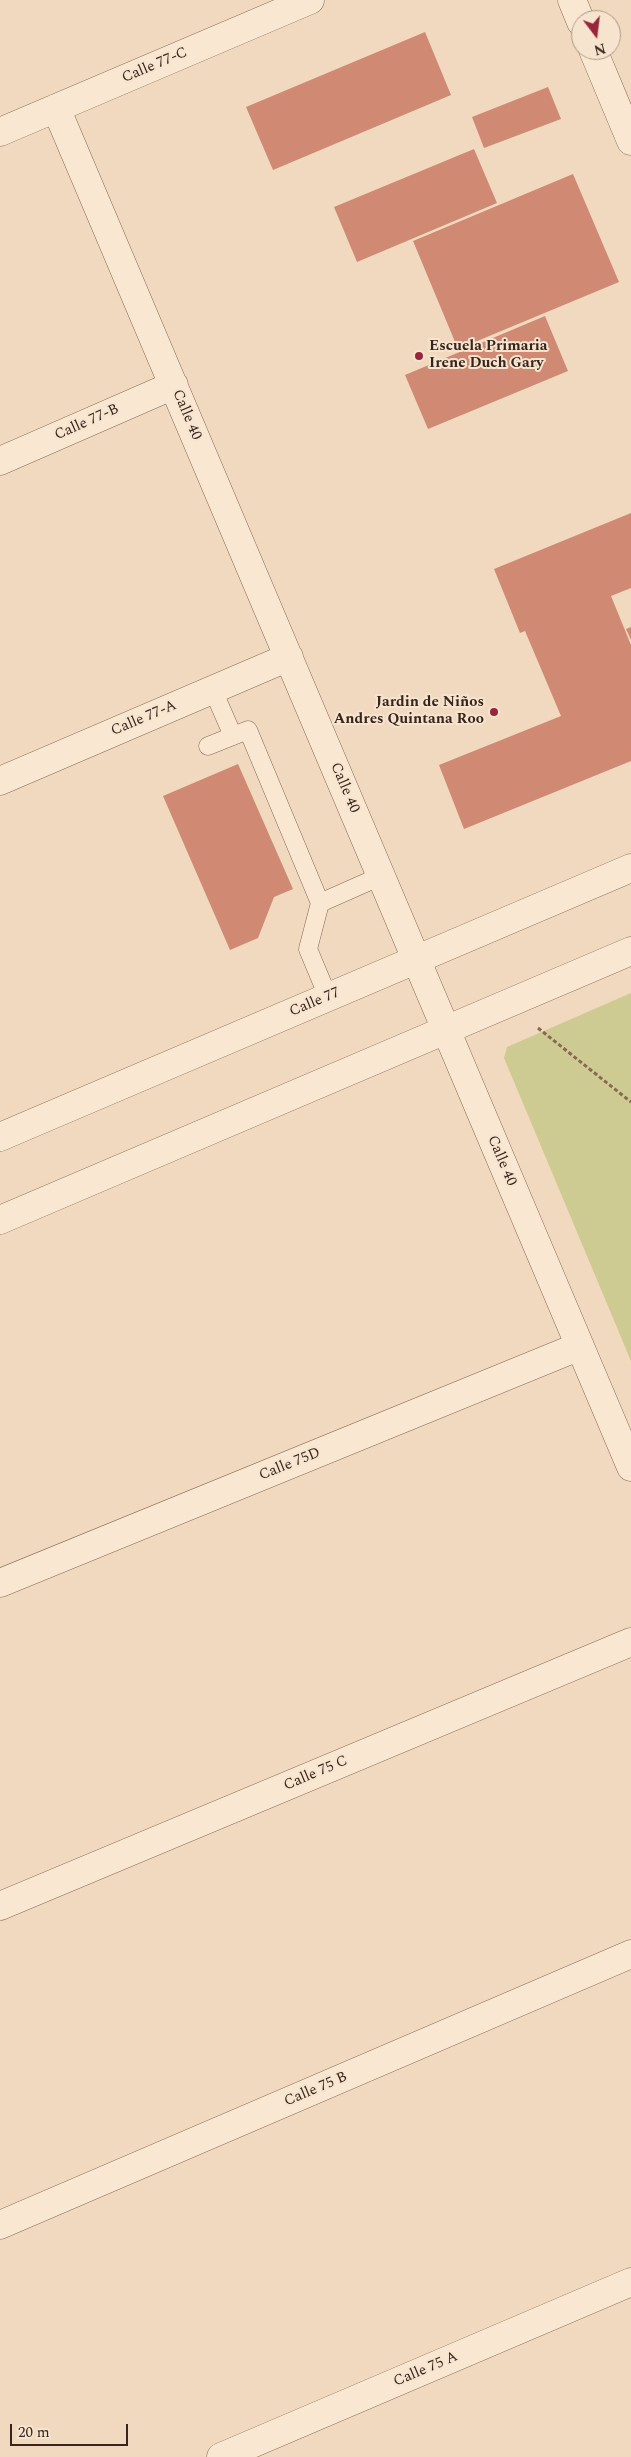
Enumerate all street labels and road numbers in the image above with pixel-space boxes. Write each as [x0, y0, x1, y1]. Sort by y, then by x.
street label: Calle 77-C [119, 44, 191, 88]
street label: Calle 40 [167, 387, 205, 443]
street label: Calle 77-B [52, 401, 122, 445]
street label: Calle 77-A [109, 697, 179, 741]
street label: Calle 40 [325, 760, 363, 816]
street label: Calle 77 [287, 984, 343, 1022]
street label: Calle 40 [482, 1133, 520, 1189]
street label: Calle 75D [257, 1445, 323, 1485]
street label: Calle 75 C [281, 1753, 351, 1795]
street label: Calle 75 B [282, 2069, 350, 2111]
street label: Calle 75 A [391, 2348, 461, 2392]

